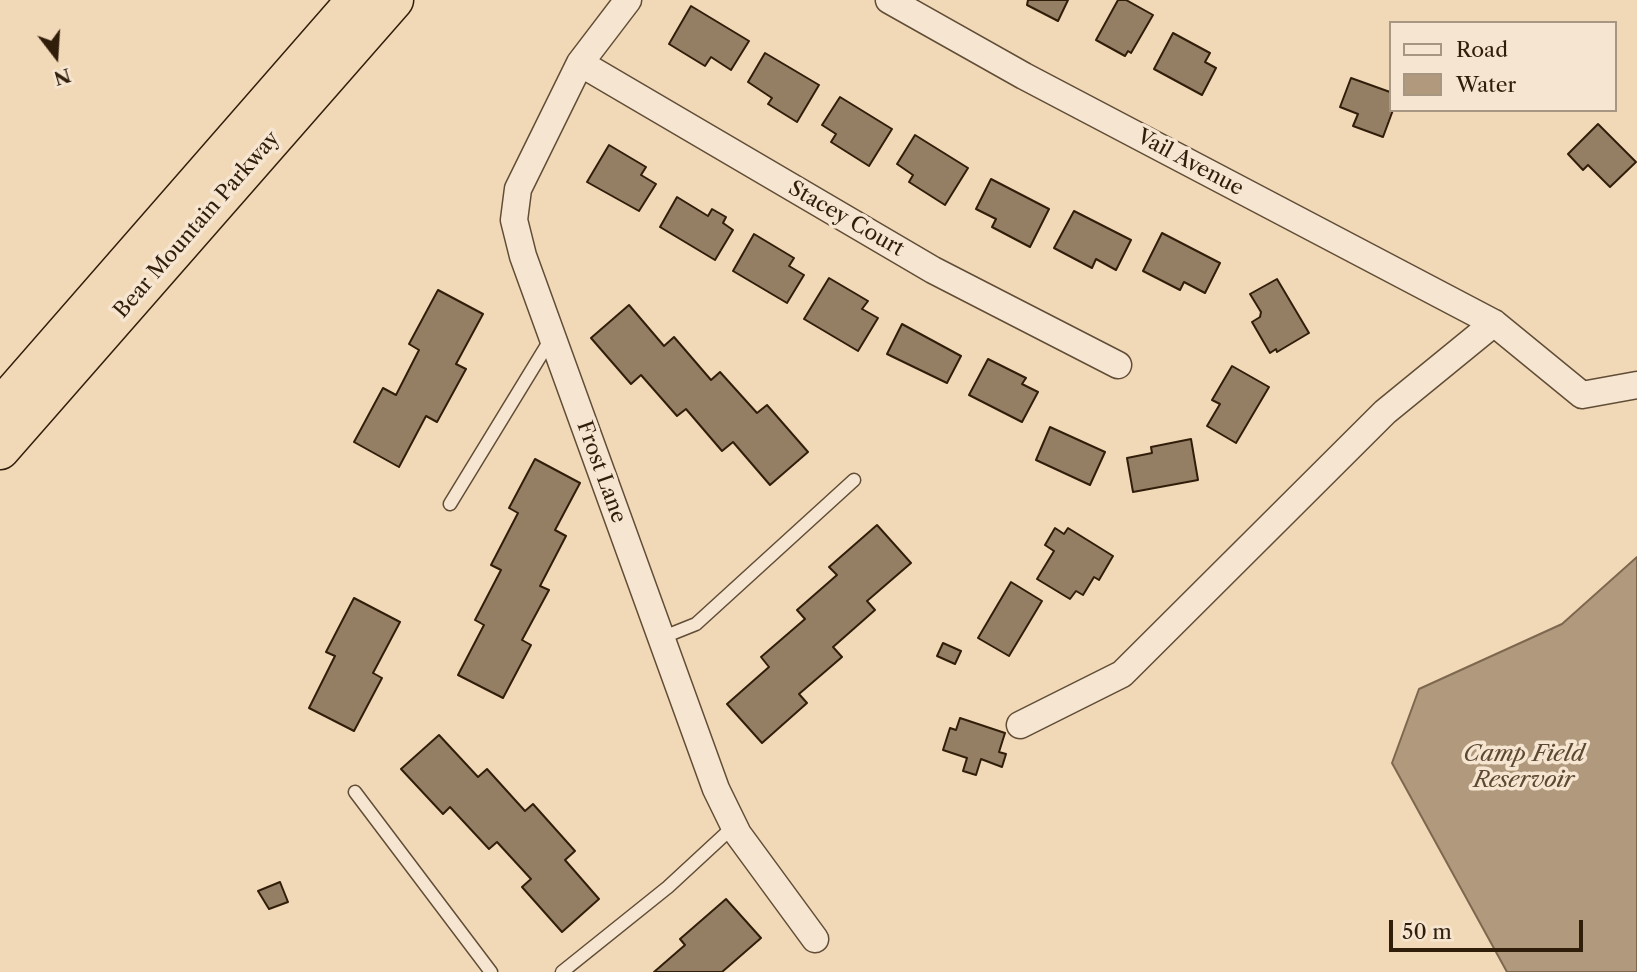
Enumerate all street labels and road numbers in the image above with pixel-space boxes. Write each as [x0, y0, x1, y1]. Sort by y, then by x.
street label: Vail Avenue [1132, 124, 1248, 202]
street label: Bear Mountain Parkway [109, 126, 285, 324]
street label: Stacey Court [784, 176, 908, 262]
street label: Frost Lane [571, 418, 631, 526]

